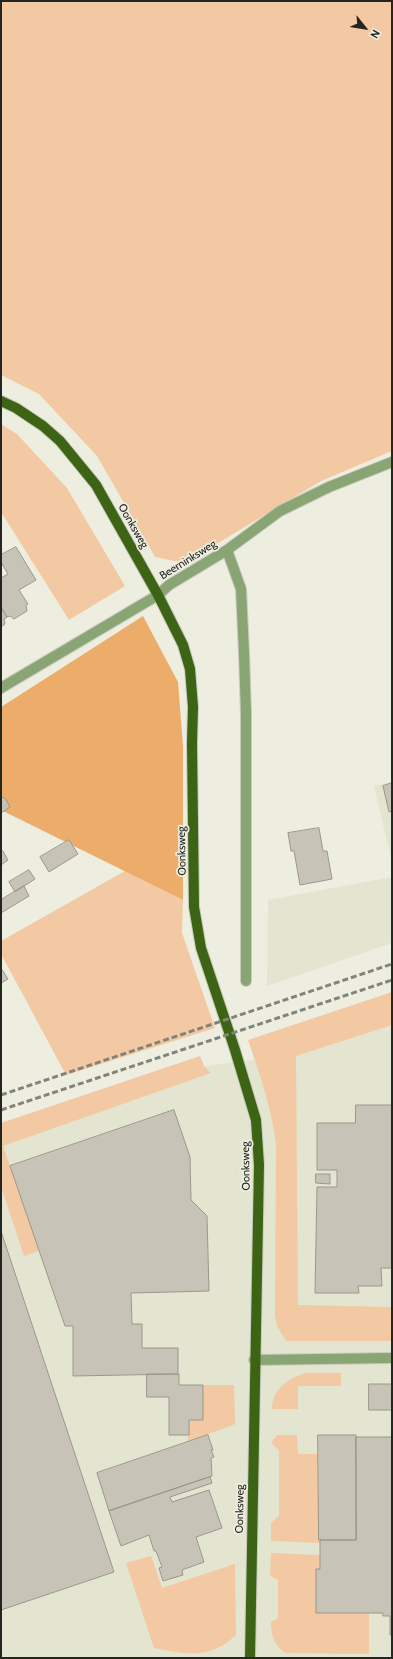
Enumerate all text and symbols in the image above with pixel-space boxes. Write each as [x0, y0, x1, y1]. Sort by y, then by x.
north arrow [345, 8, 385, 48]
text: N [367, 27, 383, 41]
street label: Oonksweg [115, 501, 151, 551]
street label: Beerninksweg [157, 537, 219, 583]
street label: Oonksweg [175, 826, 189, 876]
street label: Oonksweg [239, 1141, 253, 1191]
street label: Oonksweg [233, 1484, 247, 1534]

